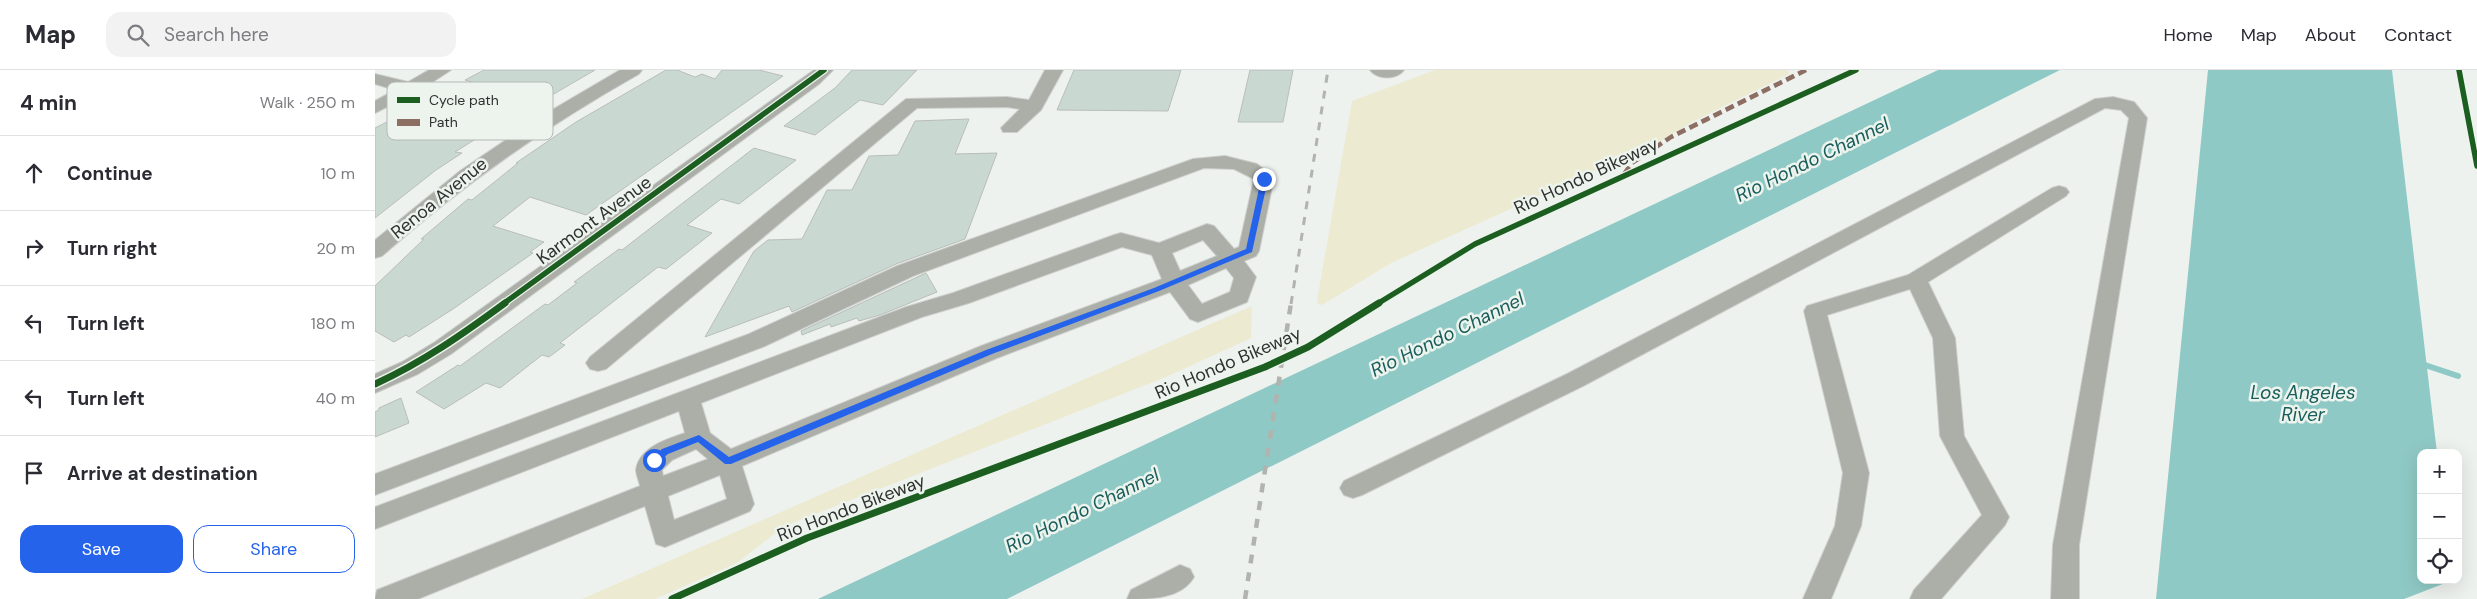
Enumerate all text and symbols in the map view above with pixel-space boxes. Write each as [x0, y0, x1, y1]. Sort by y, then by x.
search box [106, 12, 456, 57]
text: Map [25, 19, 76, 50]
icon: search [124, 21, 152, 49]
text: Search here [164, 22, 269, 47]
text: Home [2163, 23, 2213, 47]
text: Map [2241, 23, 2277, 47]
text: About [2305, 23, 2356, 47]
text: Contact [2384, 23, 2452, 47]
legend [387, 82, 553, 140]
text: 4 min [20, 89, 77, 117]
text: Cycle path [429, 91, 499, 109]
text: Walk · 250 m [260, 92, 355, 113]
water label: Rio Hondo Channel [1731, 111, 1894, 208]
text: Path [429, 113, 458, 131]
street label: Rio Hondo Bikeway [1510, 132, 1662, 220]
street label: Renoa Avenue [386, 152, 492, 244]
icon: ahead [20, 159, 48, 187]
text: Continue [67, 161, 153, 186]
text: 10 m [321, 163, 355, 184]
route end [1253, 168, 1276, 191]
street label: Karmont Avenue [532, 170, 656, 270]
icon: right [20, 234, 48, 262]
text: Turn right [67, 236, 157, 261]
text: 20 m [316, 238, 355, 259]
water label: Rio Hondo Channel [1366, 286, 1529, 383]
icon: left [20, 309, 48, 337]
text: Turn left [67, 311, 145, 336]
text: 180 m [311, 313, 355, 334]
street label: Rio Hondo Bikeway [1151, 321, 1305, 405]
water label: Los Angeles River [2250, 380, 2356, 427]
icon: left [20, 384, 48, 412]
text: Turn left [67, 386, 145, 411]
text: 40 m [316, 388, 355, 409]
route start [643, 449, 666, 472]
map controls [2417, 449, 2462, 584]
button: + [2417, 449, 2462, 494]
icon: arrive [20, 459, 48, 487]
text: Arrive at destination [67, 461, 258, 486]
water label: Rio Hondo Channel [1001, 462, 1164, 559]
street label: Rio Hondo Bikeway [773, 469, 929, 547]
button: − [2417, 494, 2462, 539]
button: Save [20, 525, 183, 573]
button: Share [193, 525, 355, 573]
button: locate [2417, 539, 2462, 584]

